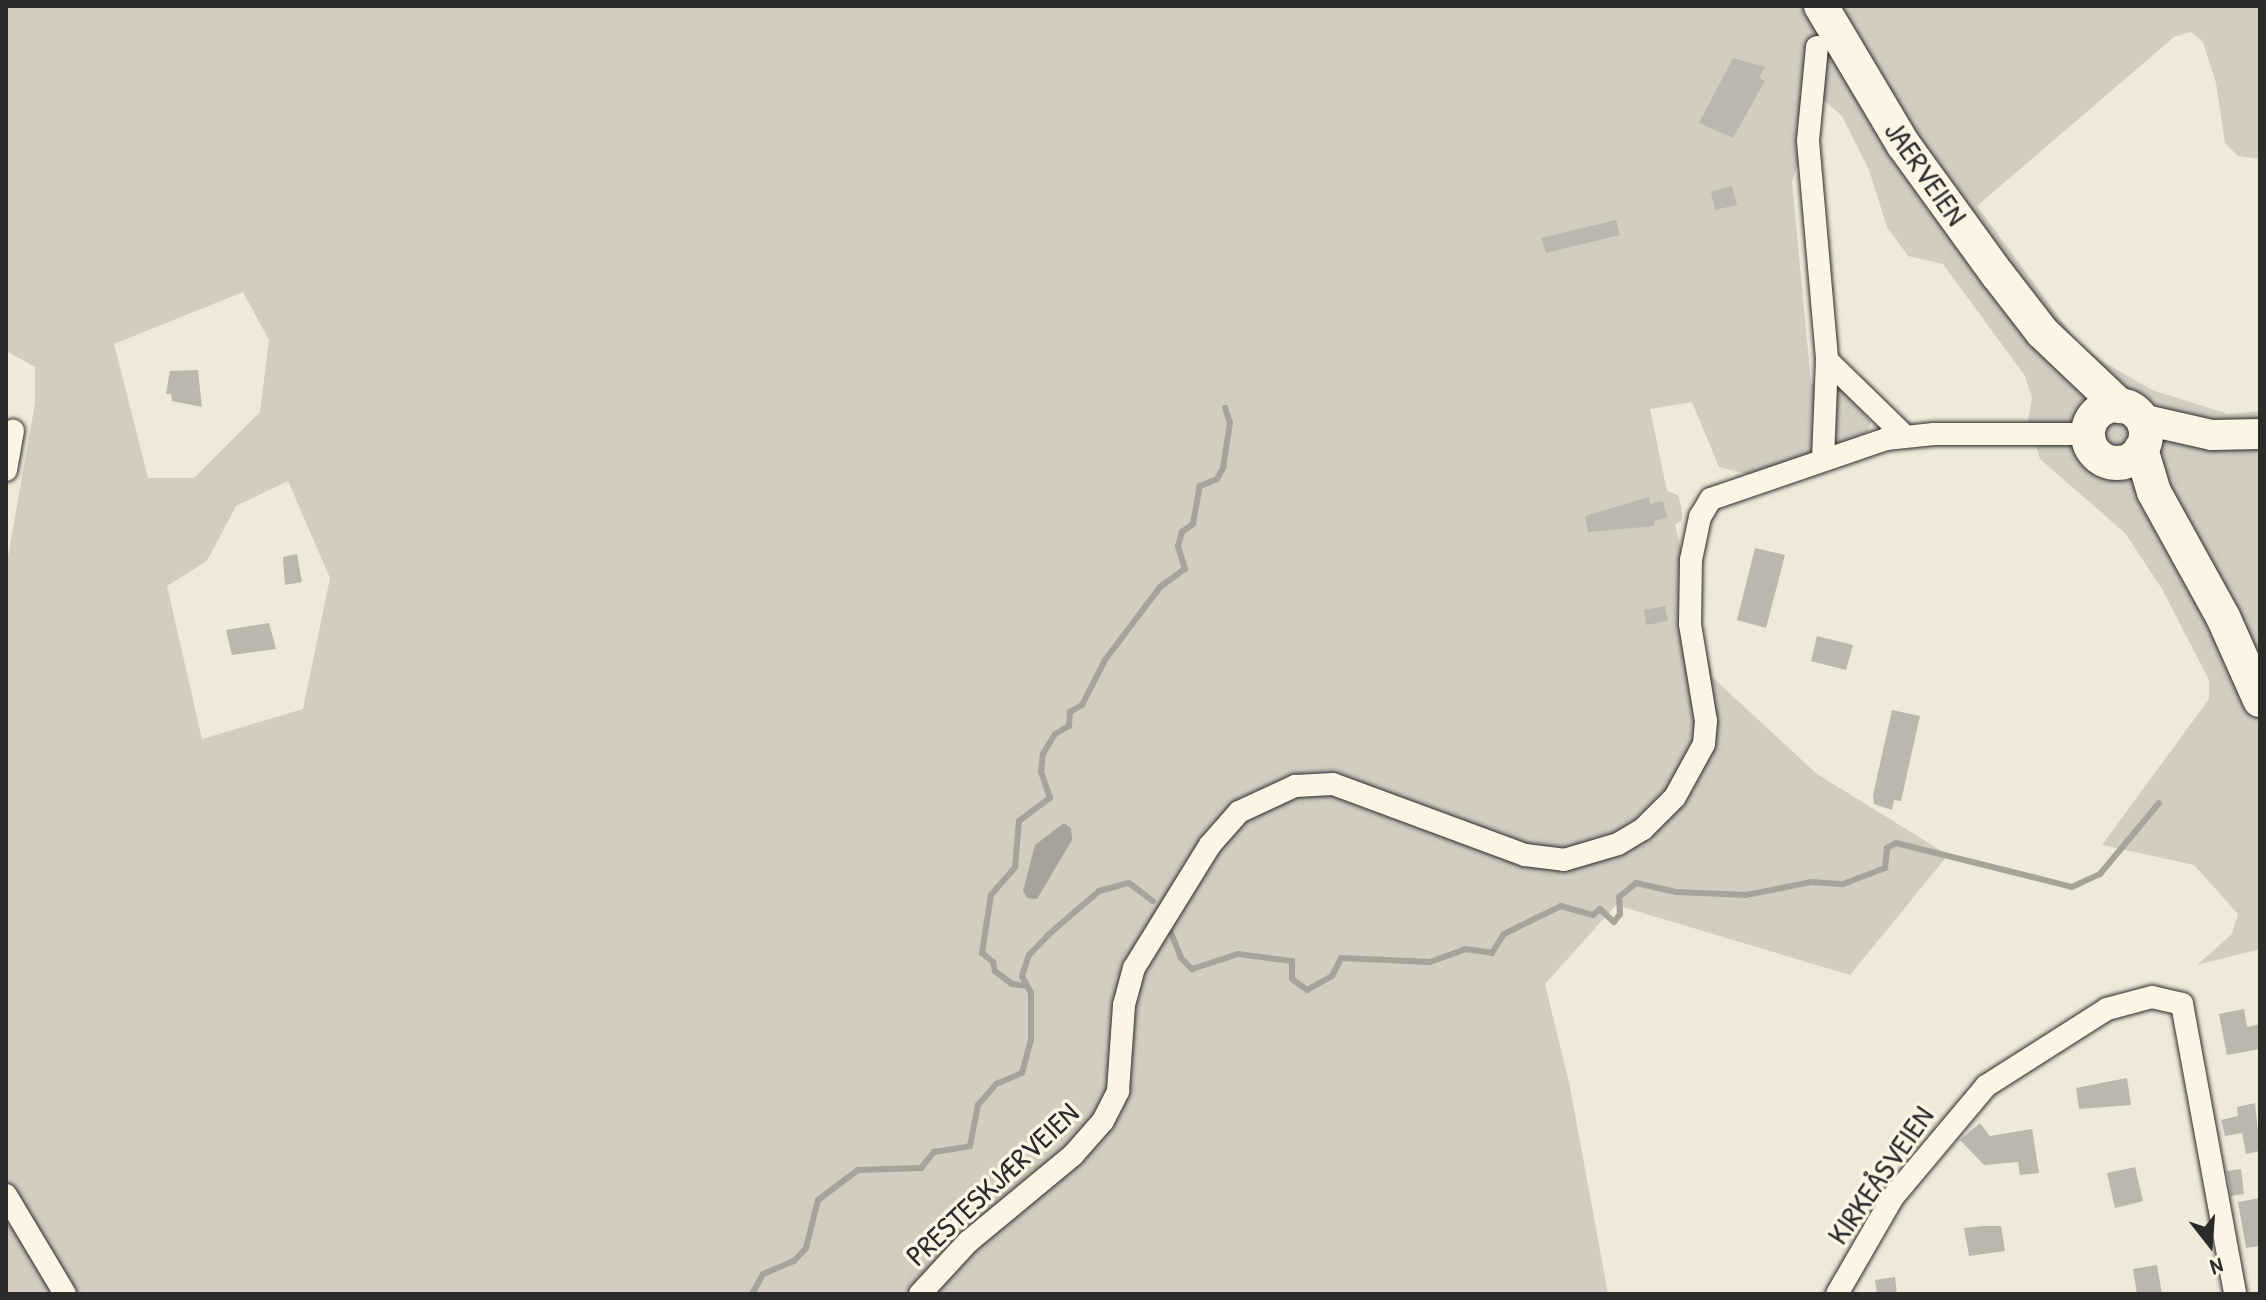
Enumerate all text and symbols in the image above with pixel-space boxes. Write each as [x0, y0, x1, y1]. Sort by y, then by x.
street label: JAERVEIEN [1877, 114, 1975, 232]
street label: PRESTESKJÆRVEIEN [898, 1095, 1086, 1273]
street label: KIRKEÅSVEIEN [1819, 1099, 1941, 1251]
north arrow [2170, 1204, 2250, 1284]
text: N [2207, 1251, 2227, 1283]

